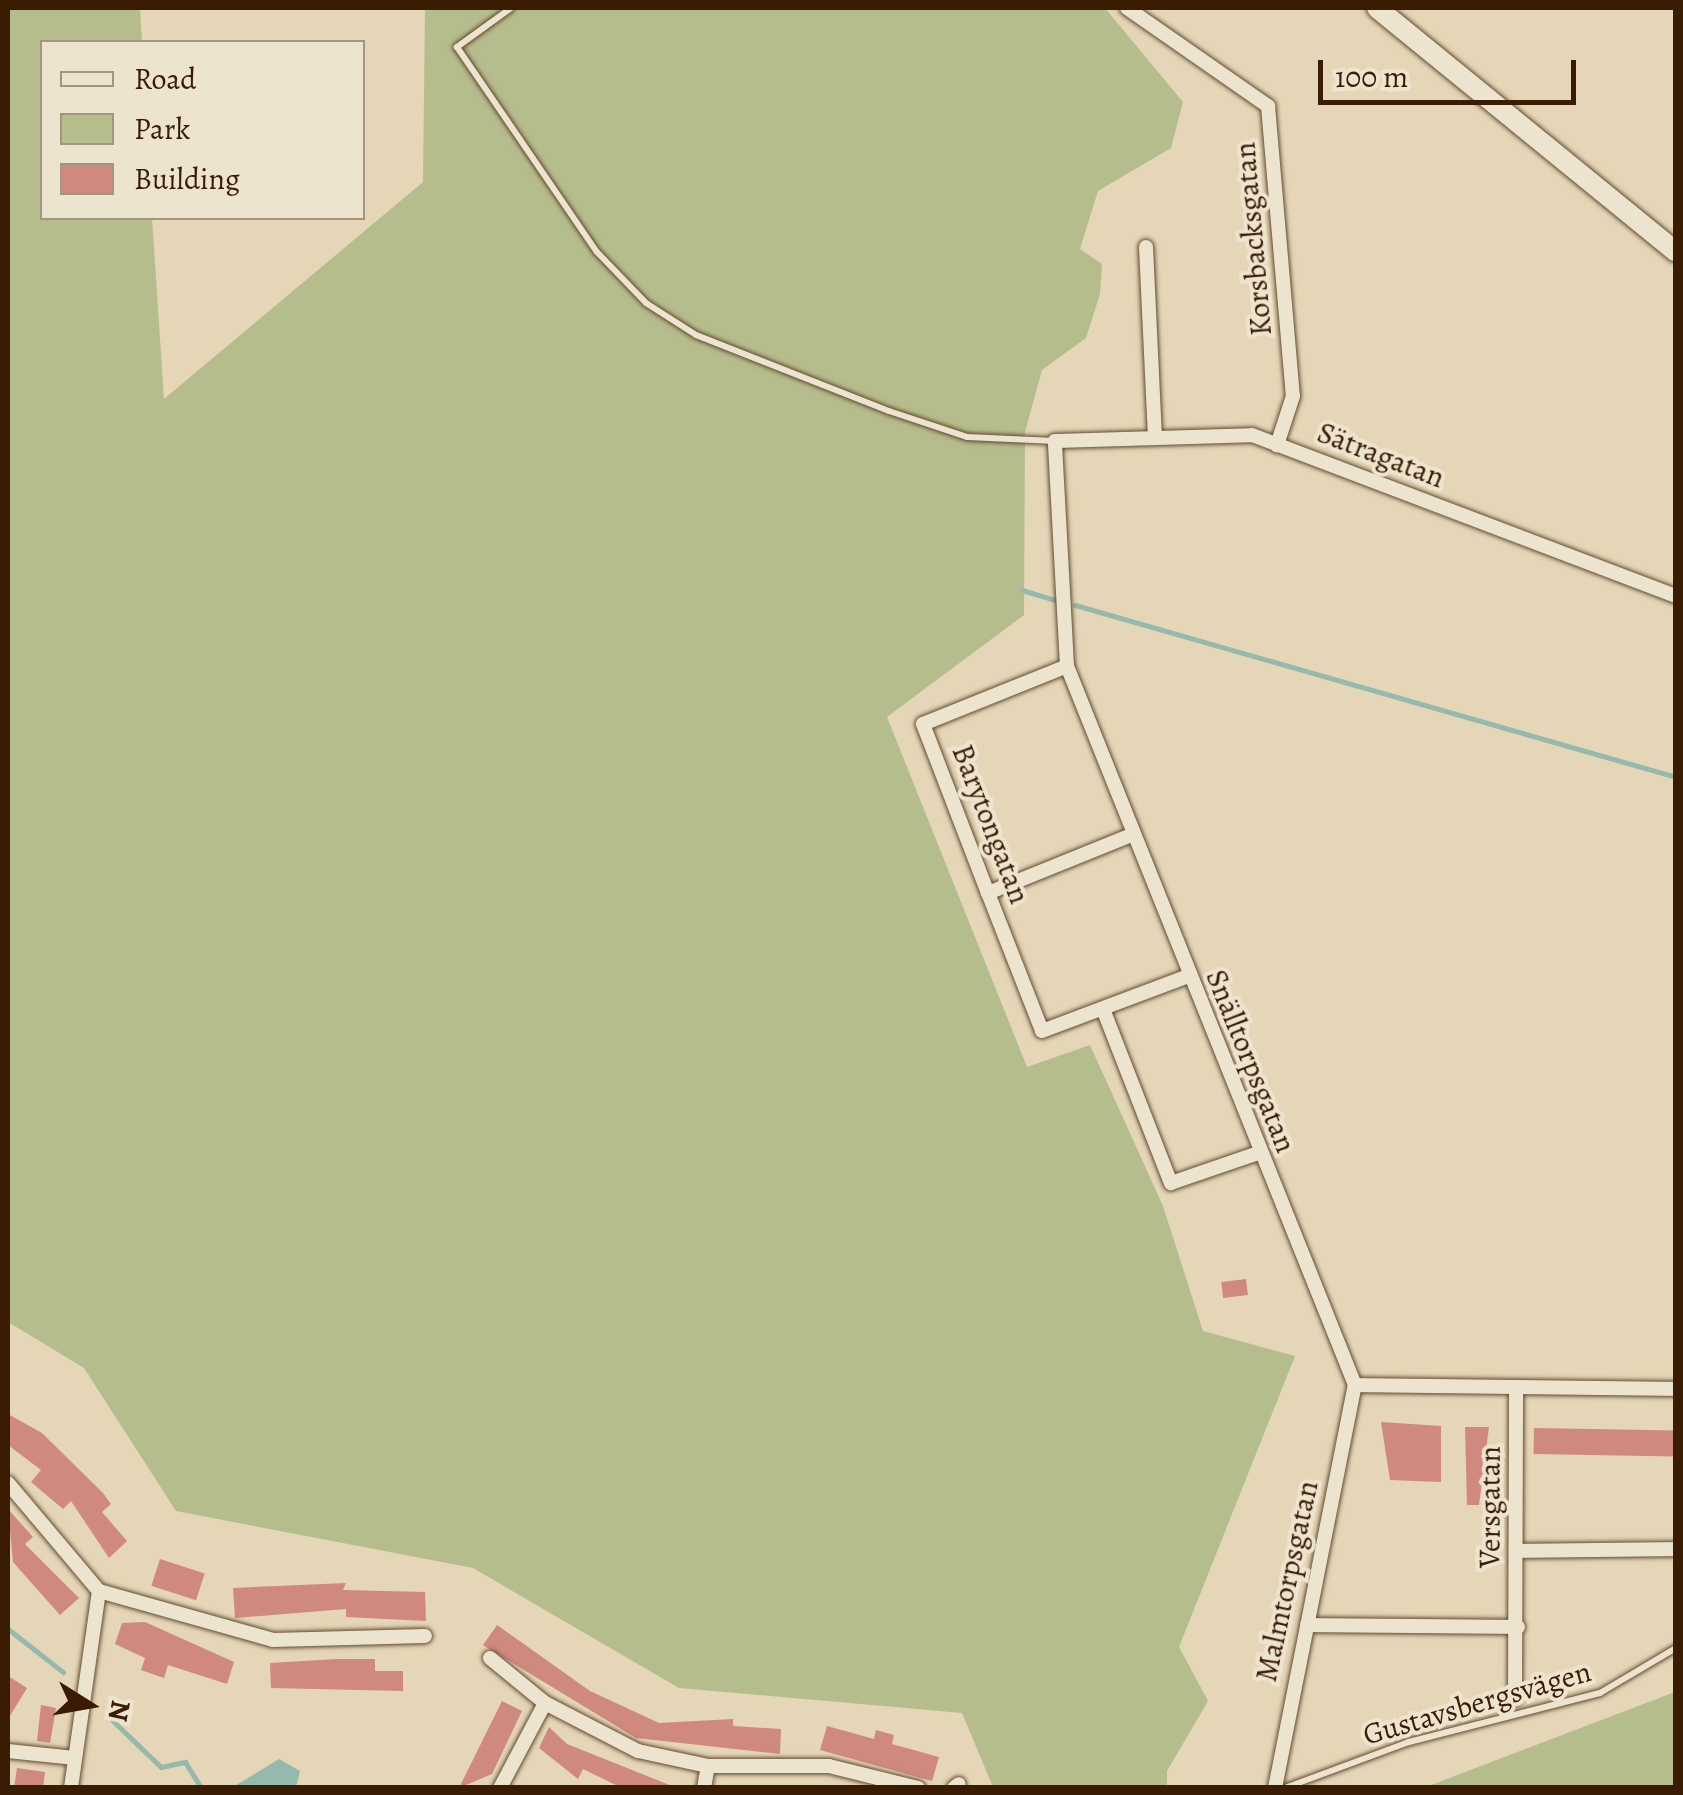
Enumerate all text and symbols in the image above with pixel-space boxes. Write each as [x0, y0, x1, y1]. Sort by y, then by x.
legend [40, 40, 365, 220]
scale bar [1323, 40, 1580, 102]
text: 100 m [1335, 57, 1408, 97]
text: Road [134, 59, 196, 99]
text: Park [134, 109, 190, 149]
street label: Korsbacksgatan [1227, 141, 1279, 337]
text: Building [134, 159, 240, 199]
street label: Sätragatan [1312, 414, 1450, 496]
street label: Barytongatan [944, 739, 1038, 909]
street label: Snälltorpsgatan [1198, 964, 1304, 1158]
street label: Versgatan [1472, 1446, 1508, 1568]
street label: Malmtorpsgatan [1248, 1477, 1326, 1685]
street label: Gustavsbergsvägen [1359, 1653, 1595, 1753]
north arrow [40, 1655, 140, 1755]
text: N [99, 1697, 140, 1724]

